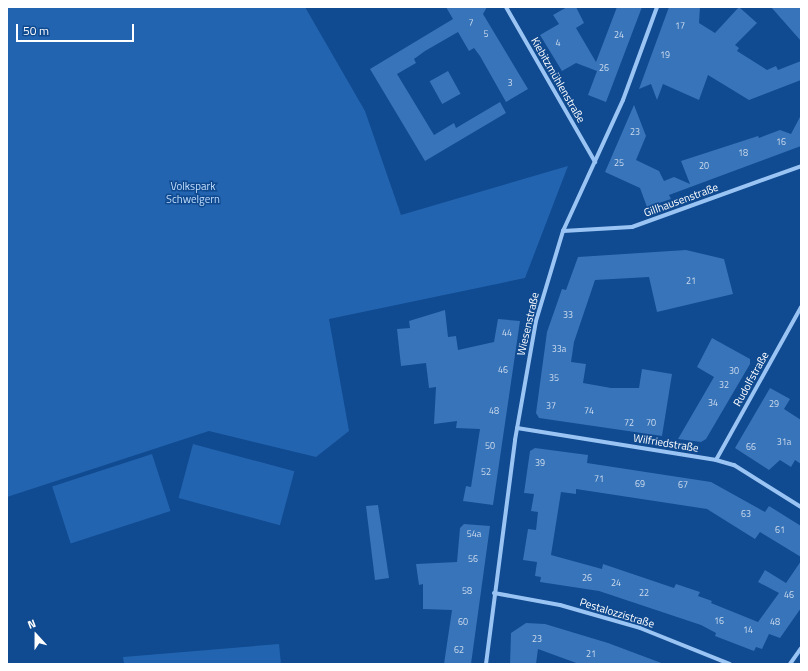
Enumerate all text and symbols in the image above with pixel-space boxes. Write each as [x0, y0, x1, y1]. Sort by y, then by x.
scale bar [18, 16, 136, 42]
house number: 7 [468, 18, 474, 28]
text: 50 m [23, 21, 49, 40]
house number: 17 [675, 21, 685, 31]
house number: 5 [483, 29, 489, 39]
house number: 24 [614, 30, 624, 40]
street label: Kiebitzmühlenstraße [528, 35, 588, 125]
house number: 4 [555, 38, 561, 48]
house number: 19 [660, 50, 670, 60]
house number: 26 [599, 63, 609, 73]
house number: 3 [507, 78, 513, 88]
house number: 23 [630, 127, 640, 137]
house number: 16 [776, 137, 786, 147]
house number: 18 [738, 148, 748, 158]
house number: 25 [614, 158, 624, 168]
house number: 20 [699, 161, 709, 171]
park label: Volkspark Schwelgern [166, 180, 220, 206]
street label: Gillhausenstraße [642, 180, 720, 220]
house number: 21 [686, 276, 696, 286]
street label: Wiesenstraße [514, 291, 542, 357]
house number: 33 [563, 310, 573, 320]
house number: 44 [502, 328, 512, 338]
house number: 33a [552, 344, 566, 354]
street label: Rudolfstraße [731, 349, 771, 409]
house number: 46 [498, 365, 508, 375]
house number: 30 [729, 366, 739, 376]
house number: 35 [549, 373, 559, 383]
house number: 32 [719, 380, 729, 390]
house number: 34 [708, 398, 718, 408]
house number: 29 [769, 399, 779, 409]
house number: 37 [546, 401, 556, 411]
house number: 48 [489, 406, 499, 416]
house number: 74 [584, 406, 594, 416]
house number: 72 [624, 418, 634, 428]
house number: 70 [646, 418, 656, 428]
street label: Wilfriedstraße [632, 431, 700, 455]
house number: 31a [777, 437, 791, 447]
house number: 50 [485, 441, 495, 451]
house number: 66 [746, 442, 756, 452]
house number: 39 [535, 458, 545, 468]
house number: 52 [481, 467, 491, 477]
house number: 71 [594, 474, 604, 484]
house number: 69 [635, 479, 645, 489]
house number: 67 [678, 480, 688, 490]
house number: 63 [741, 509, 751, 519]
house number: 61 [775, 525, 785, 535]
house number: 54a [467, 529, 481, 539]
house number: 56 [468, 554, 478, 564]
house number: 26 [582, 573, 592, 583]
house number: 24 [611, 578, 621, 588]
house number: 58 [462, 586, 472, 596]
house number: 22 [639, 588, 649, 598]
house number: 46 [784, 590, 794, 600]
street label: Pestalozzistraße [578, 595, 656, 631]
north arrow [16, 615, 56, 655]
text: N [25, 615, 38, 633]
house number: 16 [714, 616, 724, 626]
house number: 60 [458, 617, 468, 627]
house number: 48 [770, 617, 780, 627]
house number: 14 [743, 625, 753, 635]
house number: 23 [532, 634, 542, 644]
house number: 62 [454, 645, 464, 655]
house number: 21 [586, 649, 596, 659]

